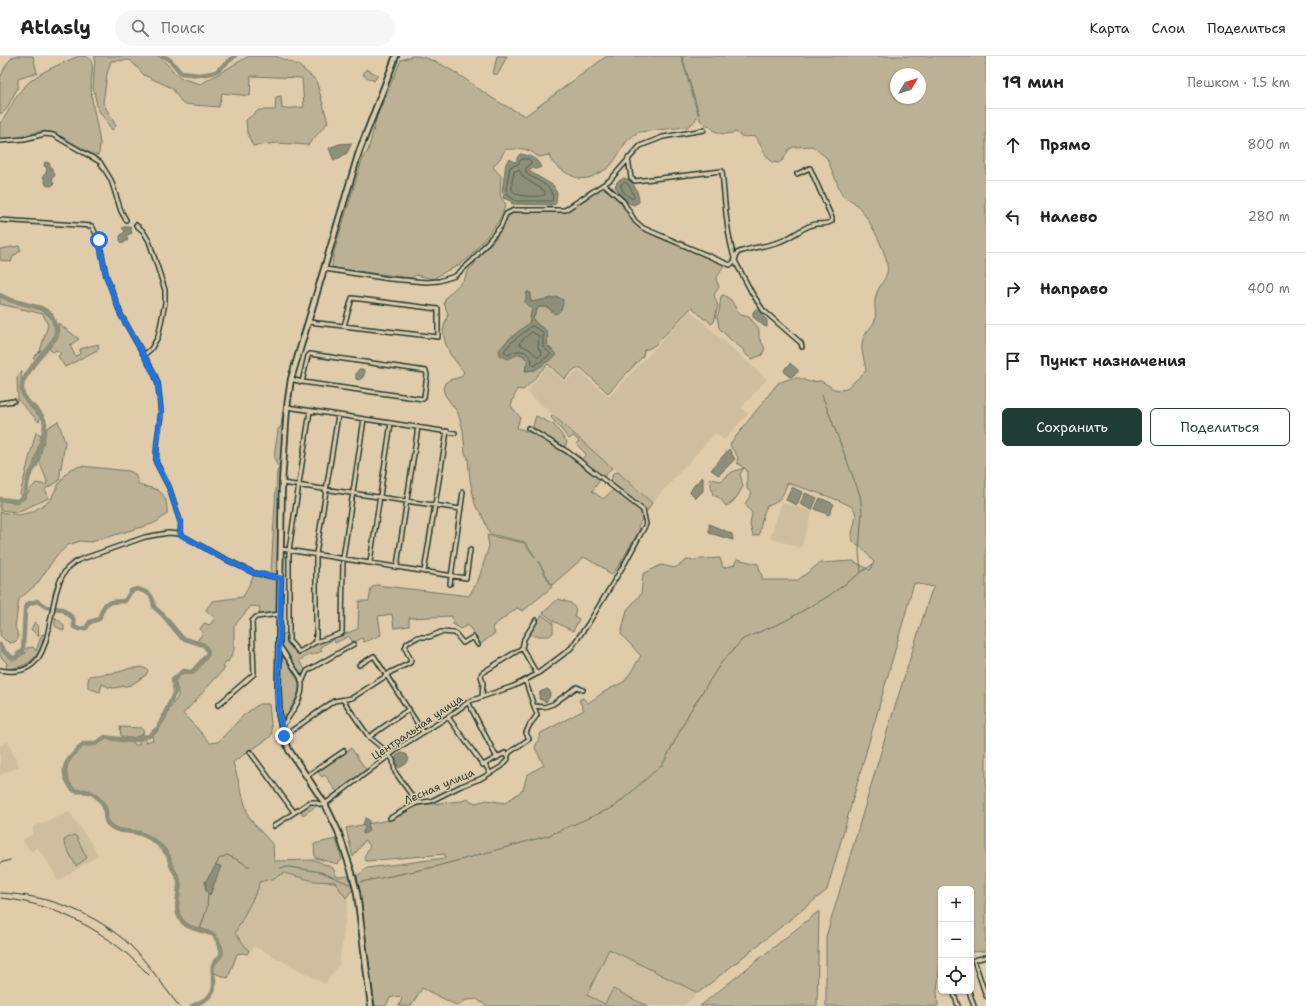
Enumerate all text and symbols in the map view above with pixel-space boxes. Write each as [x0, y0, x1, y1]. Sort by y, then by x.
search box [115, 10, 395, 46]
text: Atlasly [20, 15, 91, 40]
icon: search [129, 17, 151, 39]
text: Поиск [161, 18, 205, 38]
text: Карта [1089, 19, 1130, 37]
text: Слои [1152, 19, 1185, 37]
text: Поделиться [1207, 19, 1286, 37]
north arrow [890, 68, 926, 104]
text: 19 мин [1002, 71, 1064, 93]
text: Пешком · 1.5 km [1187, 74, 1290, 91]
icon: ahead [1002, 134, 1024, 156]
text: Прямо [1040, 135, 1090, 155]
text: 800 m [1247, 136, 1290, 153]
icon: left [1002, 206, 1024, 228]
text: Налево [1040, 207, 1098, 227]
text: 280 m [1248, 208, 1290, 225]
route start [90, 231, 108, 249]
icon: right [1002, 278, 1024, 300]
text: Направо [1040, 279, 1108, 299]
text: 400 m [1247, 280, 1290, 297]
icon: arrive [1002, 350, 1024, 372]
text: Пункт назначения [1040, 351, 1186, 371]
button: Сохранить [1002, 408, 1142, 446]
button: Поделиться [1150, 408, 1290, 446]
street label: Центральная улица [369, 691, 466, 764]
route end [275, 727, 293, 745]
street label: Лесная улица [402, 765, 477, 808]
map controls [938, 886, 974, 994]
button: + [938, 886, 974, 922]
button: − [938, 922, 974, 958]
button: locate [938, 958, 974, 994]

